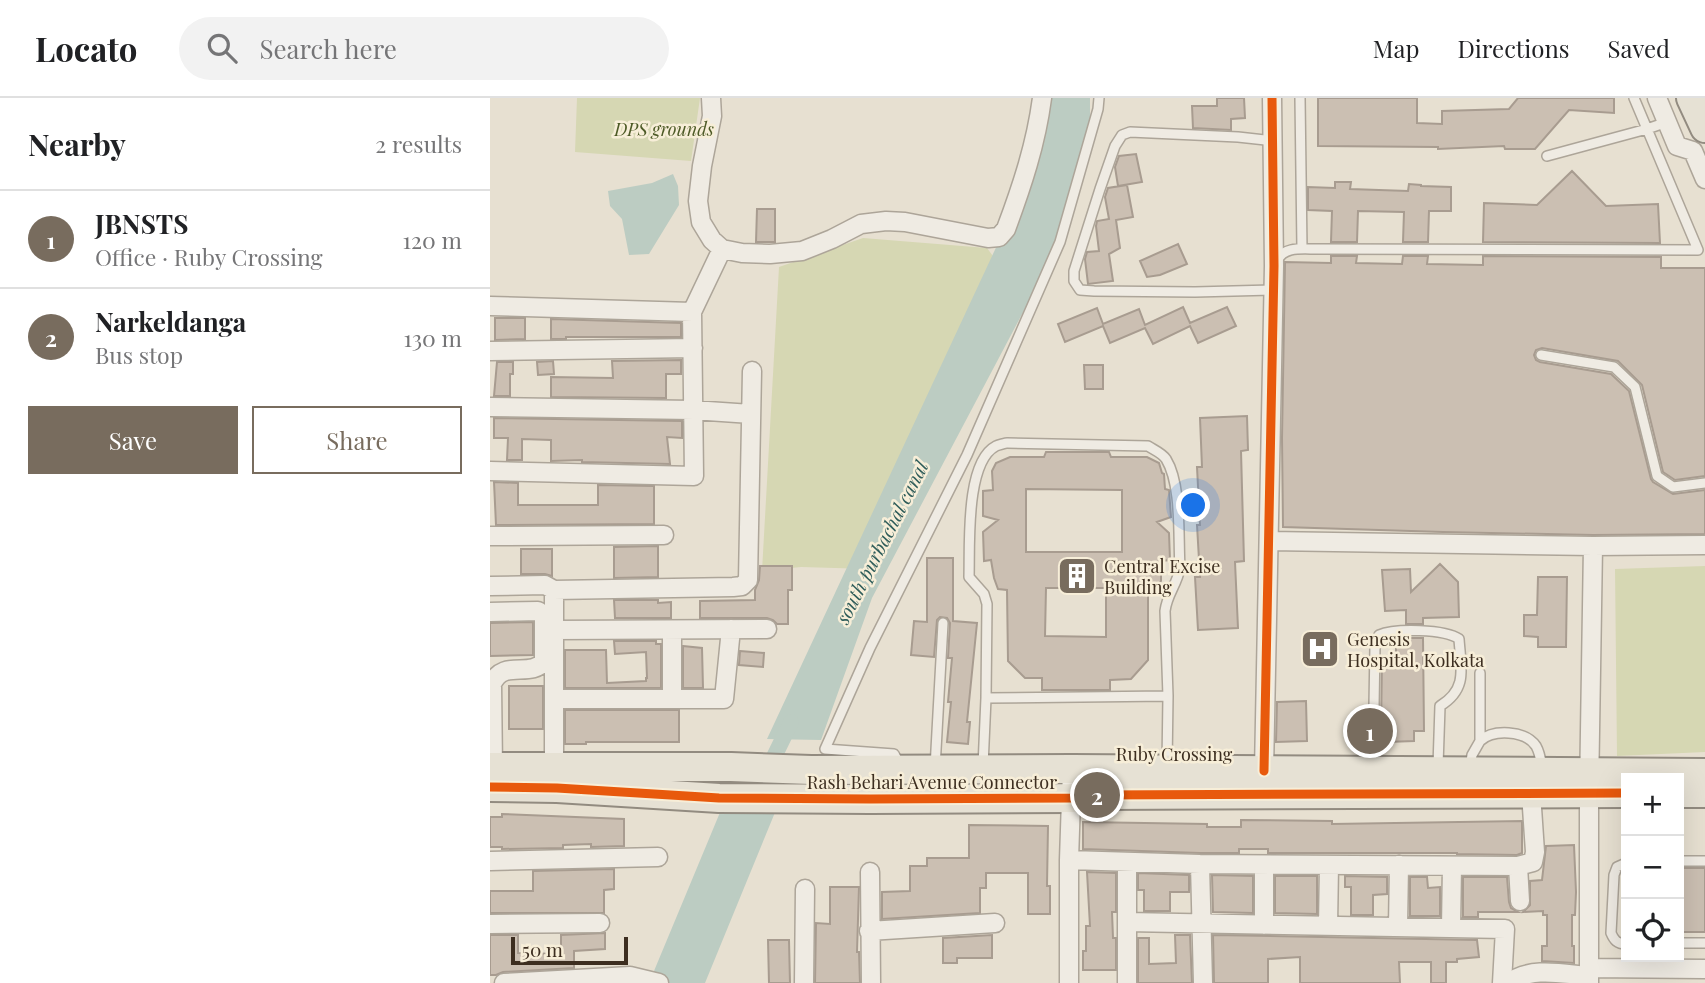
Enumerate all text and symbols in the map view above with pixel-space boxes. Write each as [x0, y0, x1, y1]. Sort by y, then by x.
search box [179, 17, 669, 80]
text: Locato [35, 26, 137, 70]
icon: search [203, 29, 241, 67]
text: Search here [259, 31, 397, 66]
text: Map [1373, 32, 1419, 64]
text: Directions [1457, 32, 1570, 64]
text: Saved [1608, 32, 1670, 64]
park label: DPS grounds [613, 117, 714, 141]
text: Nearby [28, 124, 126, 164]
text: 2 results [375, 128, 462, 159]
text: JBNSTS [95, 206, 188, 241]
text: 1 [47, 224, 55, 255]
text: 120 m [403, 224, 462, 255]
text: Office · Ruby Crossing [95, 241, 323, 272]
text: Narkeldanga [95, 304, 246, 339]
text: 2 [45, 322, 57, 353]
text: 130 m [404, 322, 462, 353]
text: Bus stop [95, 339, 183, 370]
button: Save [28, 406, 238, 474]
button: Share [252, 406, 462, 474]
water label: south purbachal canal [828, 455, 934, 629]
your location [1176, 488, 1210, 522]
place label: Central Excise Building [1104, 554, 1220, 599]
building icon: Central Excise Building [1056, 555, 1098, 597]
place label: Genesis Hospital, Kolkata [1347, 627, 1484, 672]
hospital icon: Genesis Hospital, Kolkata [1299, 628, 1341, 670]
pin: 1 [1347, 705, 1393, 757]
street label: Ruby Crossing [1116, 742, 1233, 766]
pin: 2 [1074, 769, 1120, 821]
street label: Rash Behari Avenue Connector [807, 770, 1057, 794]
map controls [1621, 773, 1684, 962]
button: + [1621, 773, 1684, 836]
button: − [1621, 836, 1684, 899]
button: locate [1621, 899, 1684, 962]
scale bar [511, 934, 628, 966]
text: 50 m [522, 936, 563, 962]

